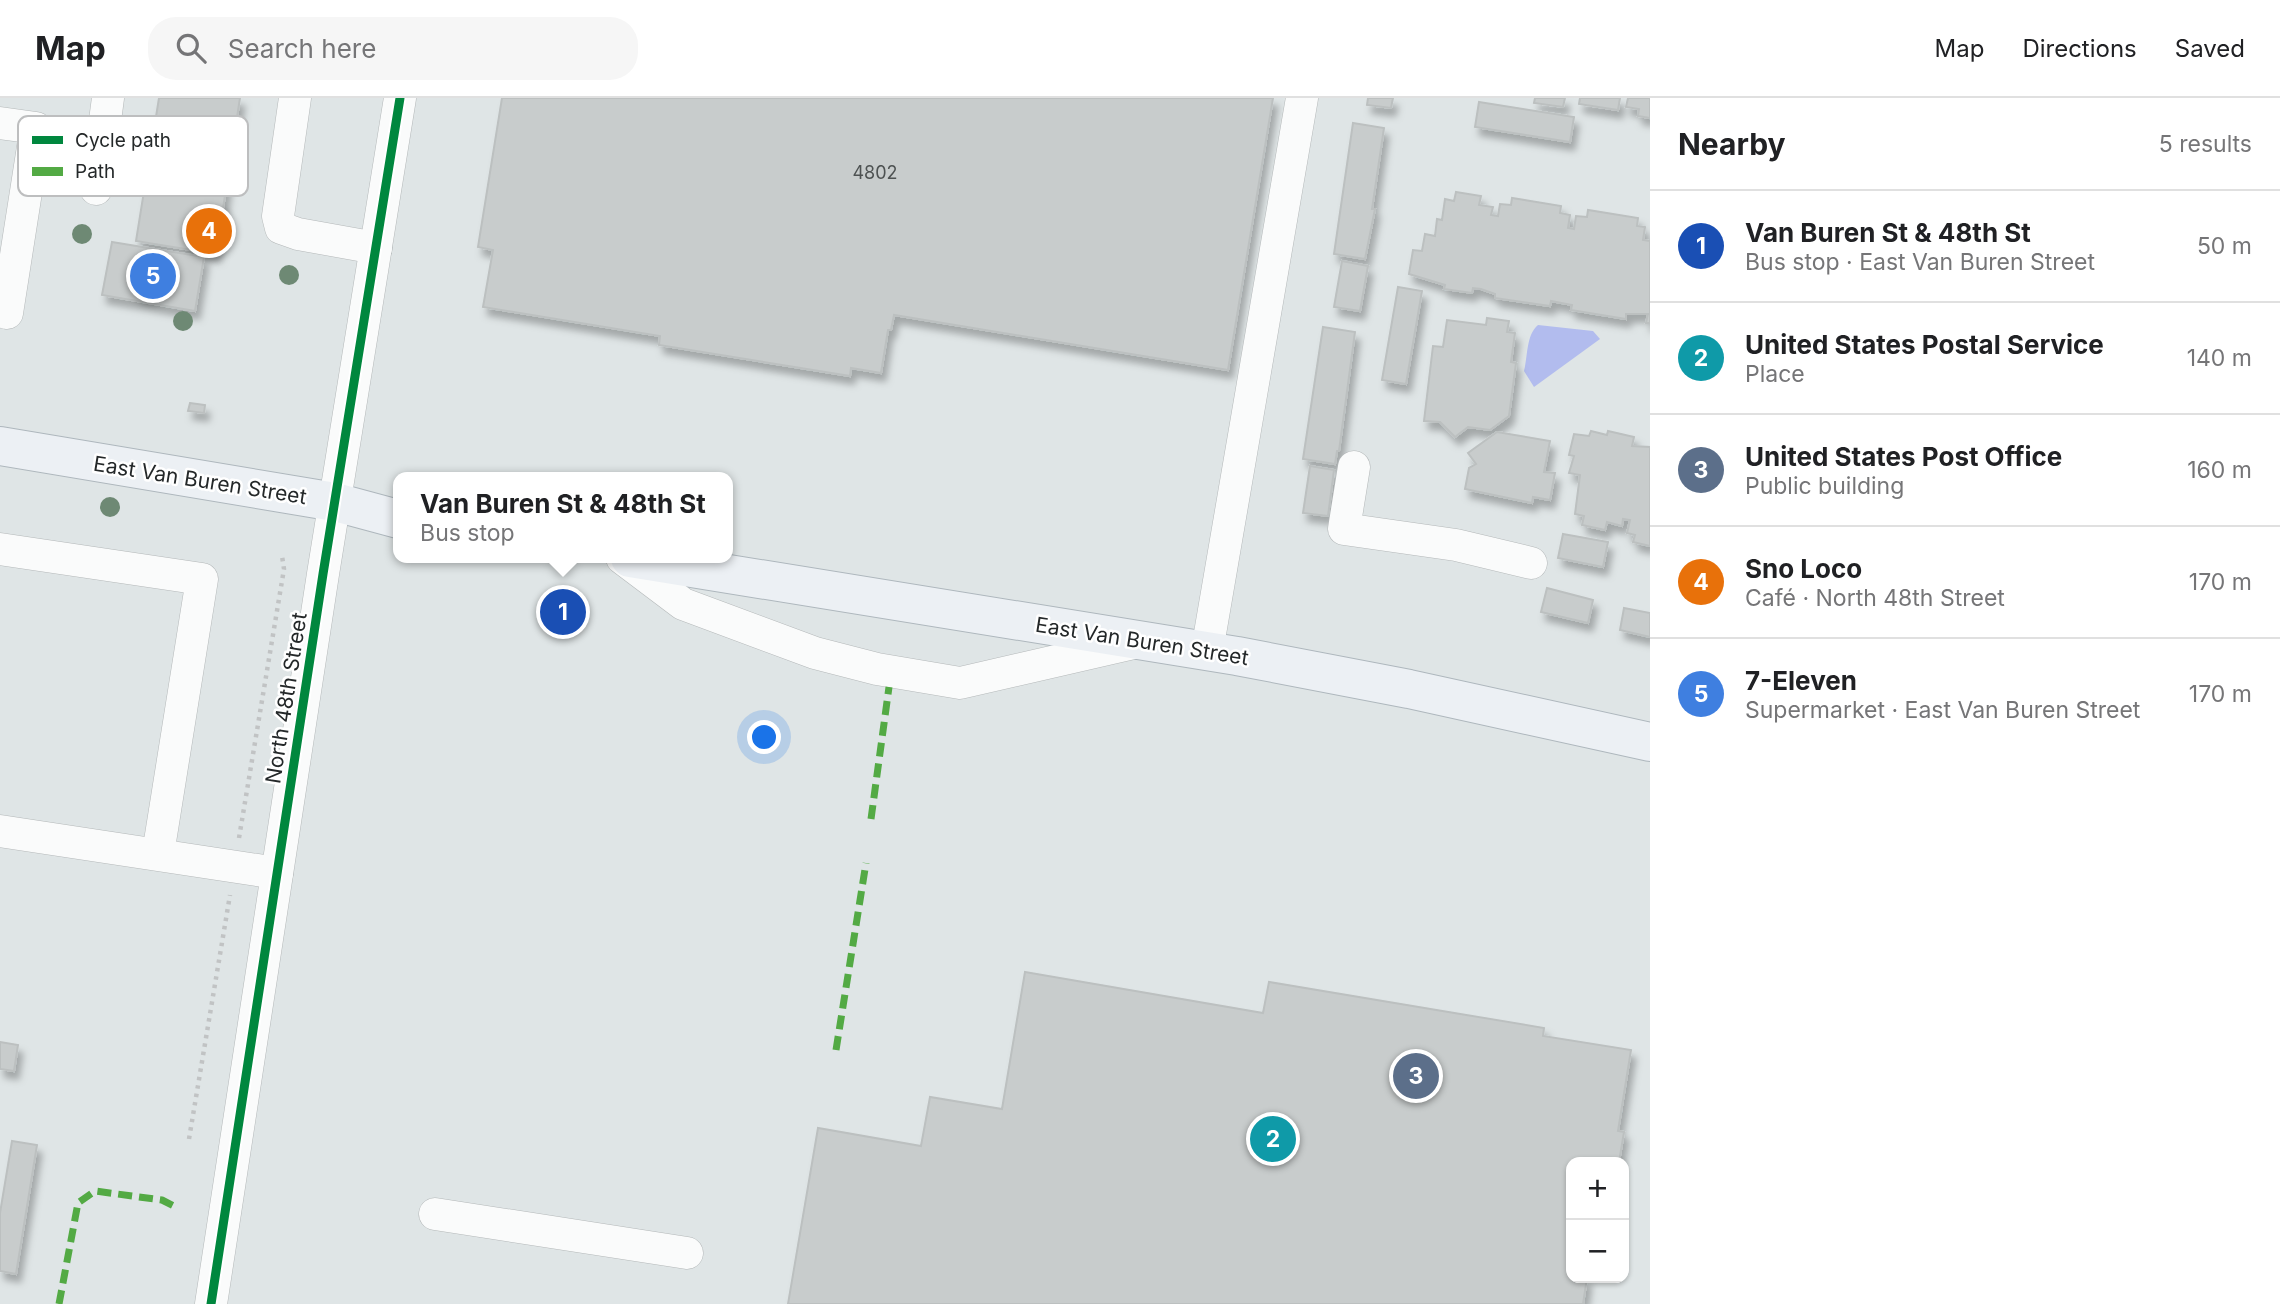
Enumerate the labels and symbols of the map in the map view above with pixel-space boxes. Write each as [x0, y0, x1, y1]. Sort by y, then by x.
legend [18, 116, 248, 196]
text: Cycle path [75, 129, 171, 152]
text: Path [75, 160, 115, 183]
house number: 4802 [852, 162, 898, 183]
pin: 4 [186, 205, 232, 257]
pin: 5 [130, 250, 176, 302]
street label: East Van Buren Street [92, 451, 308, 509]
pin: 1 [540, 586, 586, 638]
street label: North 48th Street [260, 611, 312, 785]
street label: East Van Buren Street [1034, 612, 1250, 670]
your location [747, 720, 781, 754]
pin: 3 [1393, 1050, 1439, 1102]
pin: 2 [1250, 1113, 1296, 1165]

